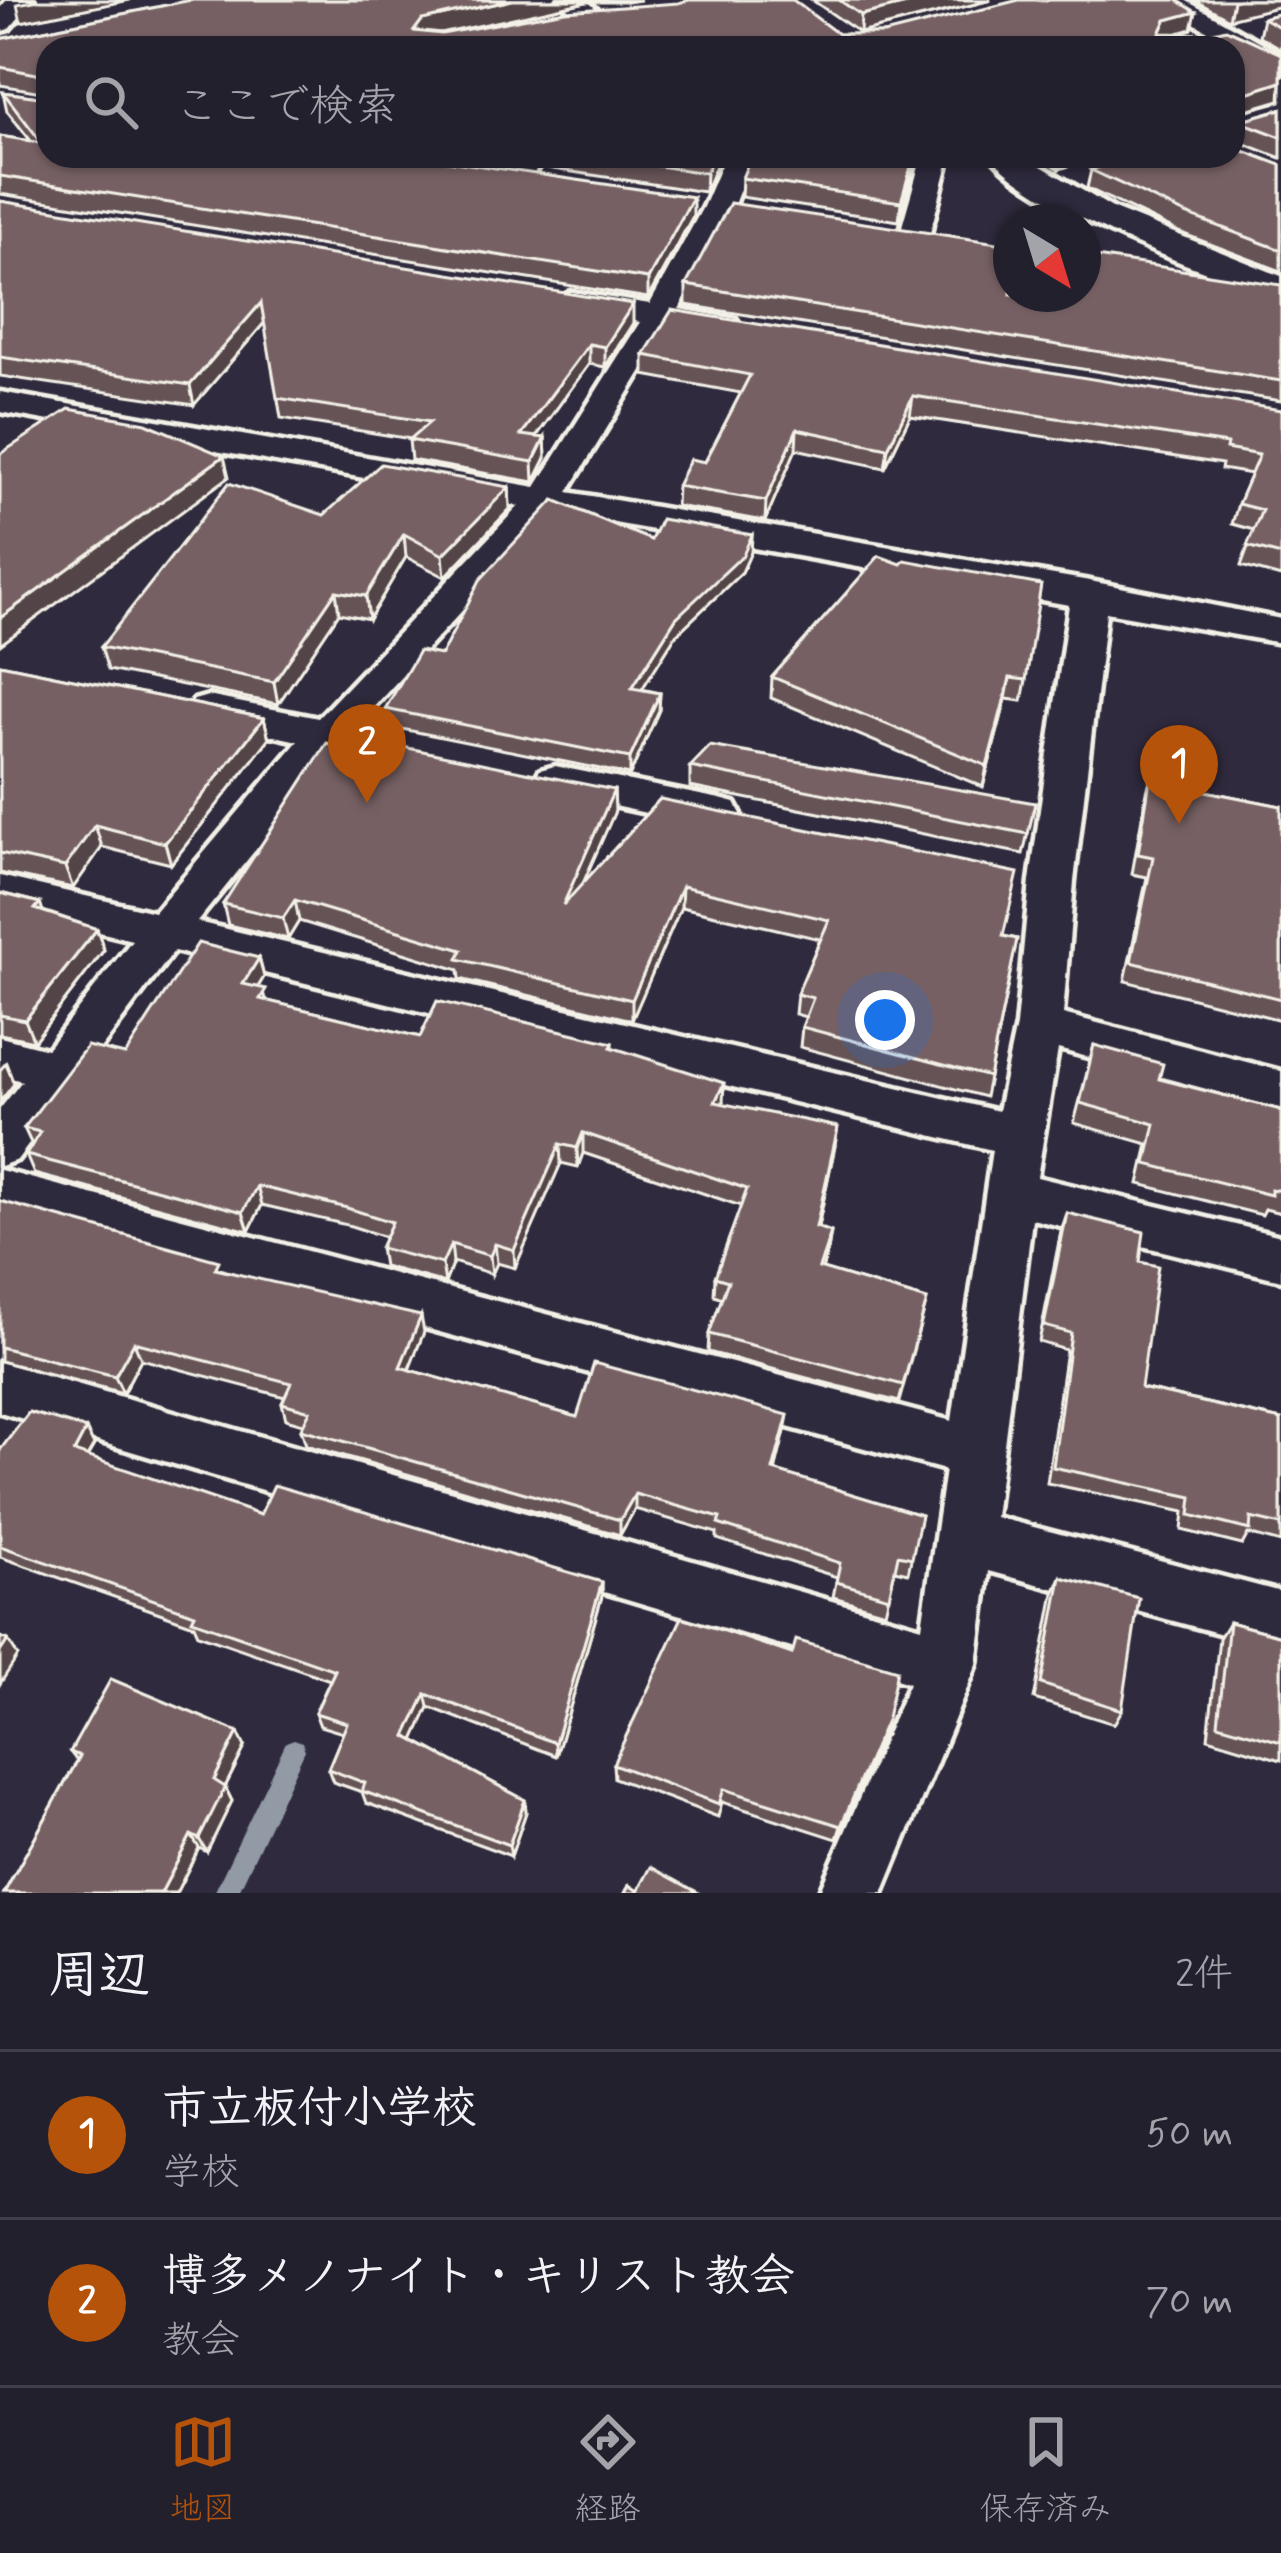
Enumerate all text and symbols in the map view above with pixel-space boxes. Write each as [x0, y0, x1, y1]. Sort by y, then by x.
search box [36, 36, 1245, 168]
icon: search [78, 69, 144, 135]
text: ここで検索 [174, 78, 399, 137]
north arrow [993, 204, 1101, 312]
pin: 2 [328, 704, 406, 803]
pin: 1 [1140, 725, 1218, 824]
your location [855, 990, 915, 1050]
text: 周辺 [48, 1944, 150, 2010]
text: 2件 [1175, 1950, 1233, 2001]
text: 市立板付小学校 [162, 2080, 477, 2139]
text: 1 [78, 2109, 96, 2160]
text: 50 m [1146, 2109, 1233, 2160]
text: 学校 [162, 2148, 240, 2199]
text: 博多メノナイト・キリスト教会 [162, 2248, 795, 2307]
text: 2 [77, 2277, 97, 2328]
text: 70 m [1145, 2277, 1233, 2328]
text: 教会 [162, 2316, 240, 2367]
tab: 地図 [170, 2409, 236, 2532]
tab: 経路 [575, 2409, 641, 2532]
tab: 保存済み [980, 2409, 1112, 2532]

